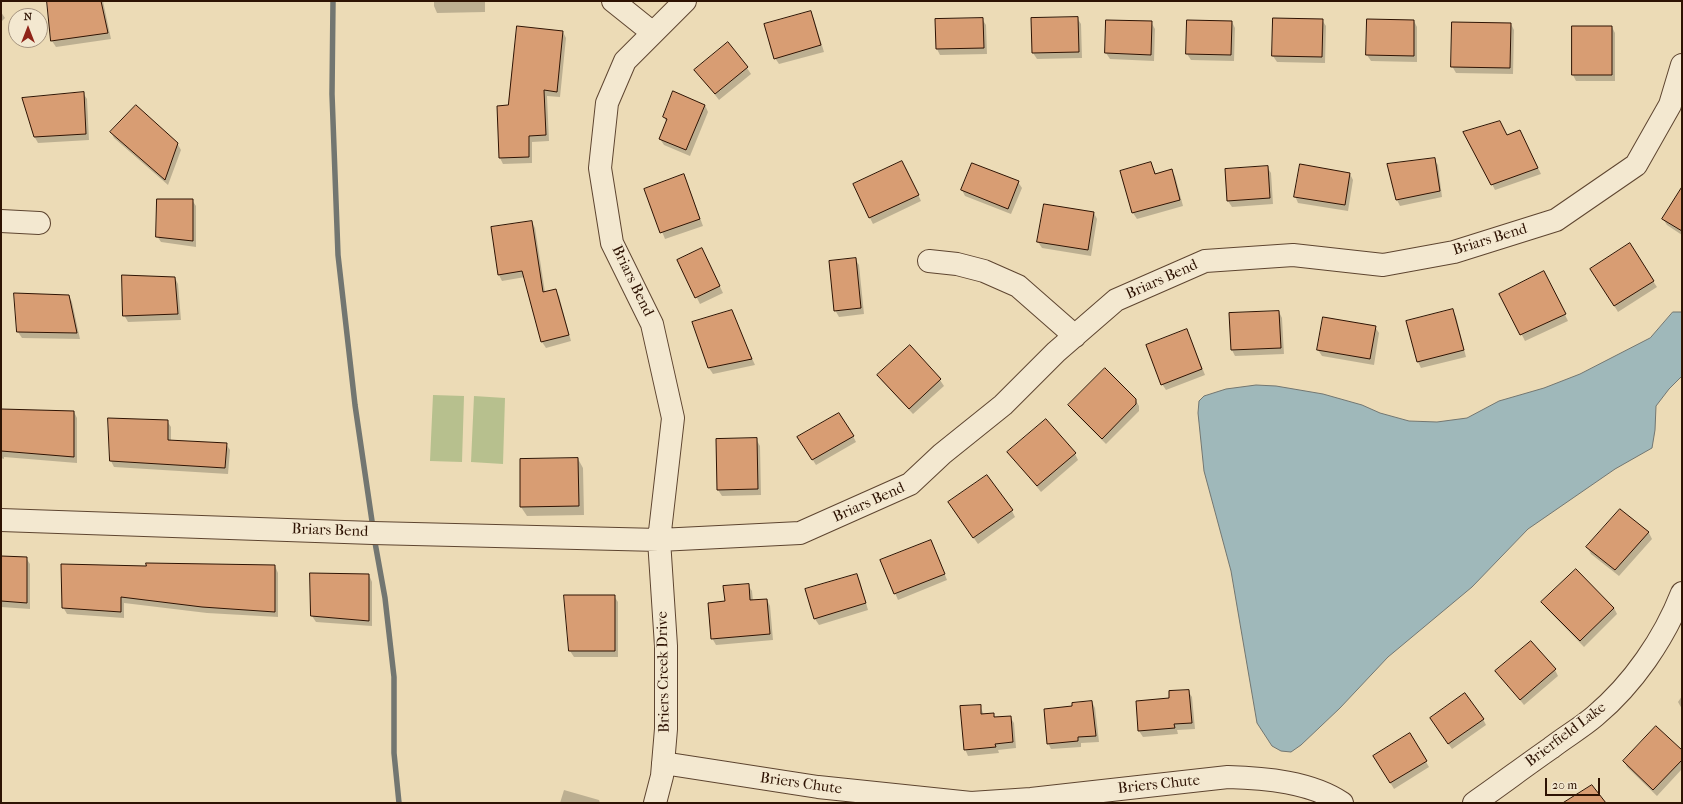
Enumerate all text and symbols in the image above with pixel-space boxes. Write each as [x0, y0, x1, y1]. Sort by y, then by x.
north arrow [8, 8, 48, 48]
text: N [24, 10, 32, 23]
street label: Briars Bend [1451, 220, 1529, 260]
street label: Briars Bend [607, 243, 657, 319]
street label: Briars Bend [1123, 256, 1201, 304]
street label: Briars Bend [830, 479, 908, 527]
street label: Briars Bend [291, 521, 369, 541]
street label: Briers Creek Drive [654, 611, 674, 733]
street label: Brierfield Lake [1522, 699, 1610, 771]
street label: Briers Chute [759, 769, 843, 799]
scale bar [1547, 770, 1602, 796]
street label: Briers Chute [1117, 772, 1201, 798]
text: 20 m [1552, 778, 1577, 792]

